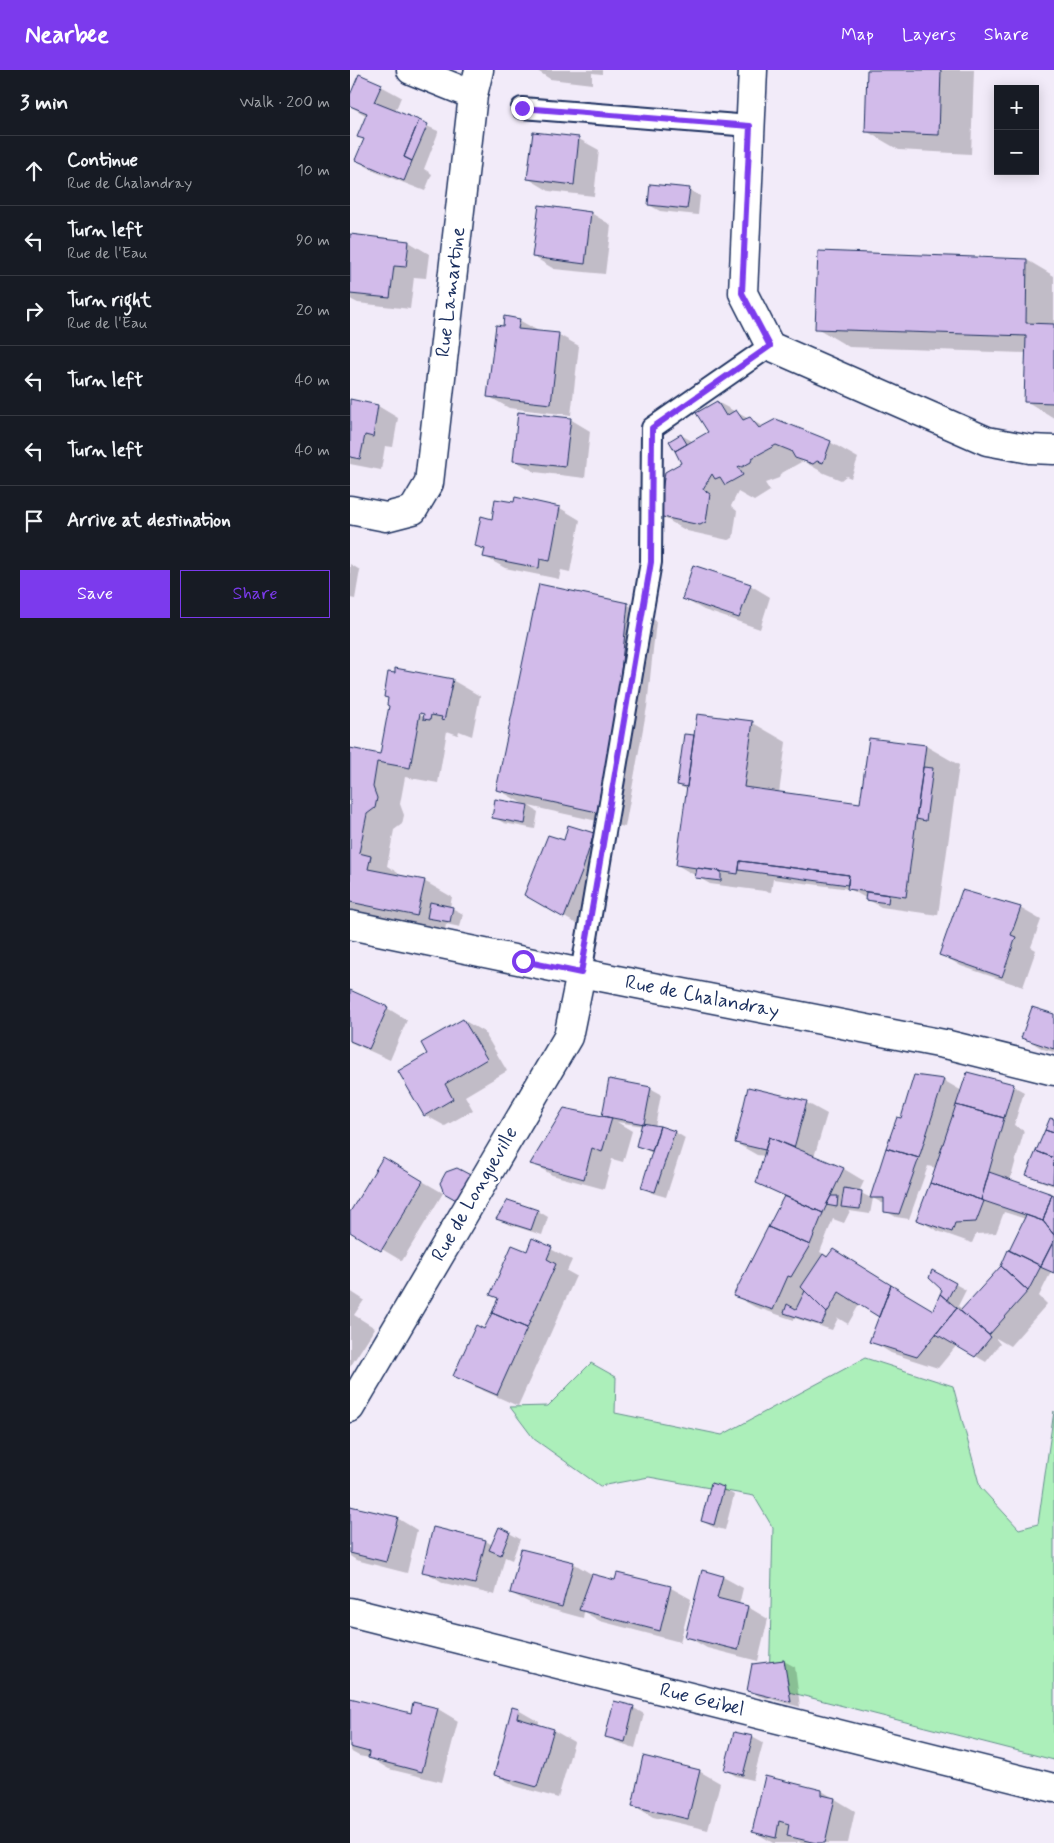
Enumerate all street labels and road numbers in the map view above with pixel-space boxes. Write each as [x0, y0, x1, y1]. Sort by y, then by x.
street label: Rue Lamartine [430, 225, 472, 359]
street label: Rue de Chalandray [623, 969, 781, 1025]
street label: Rue de Longueville [425, 1122, 525, 1266]
street label: Rue Geibel [657, 1676, 747, 1724]

